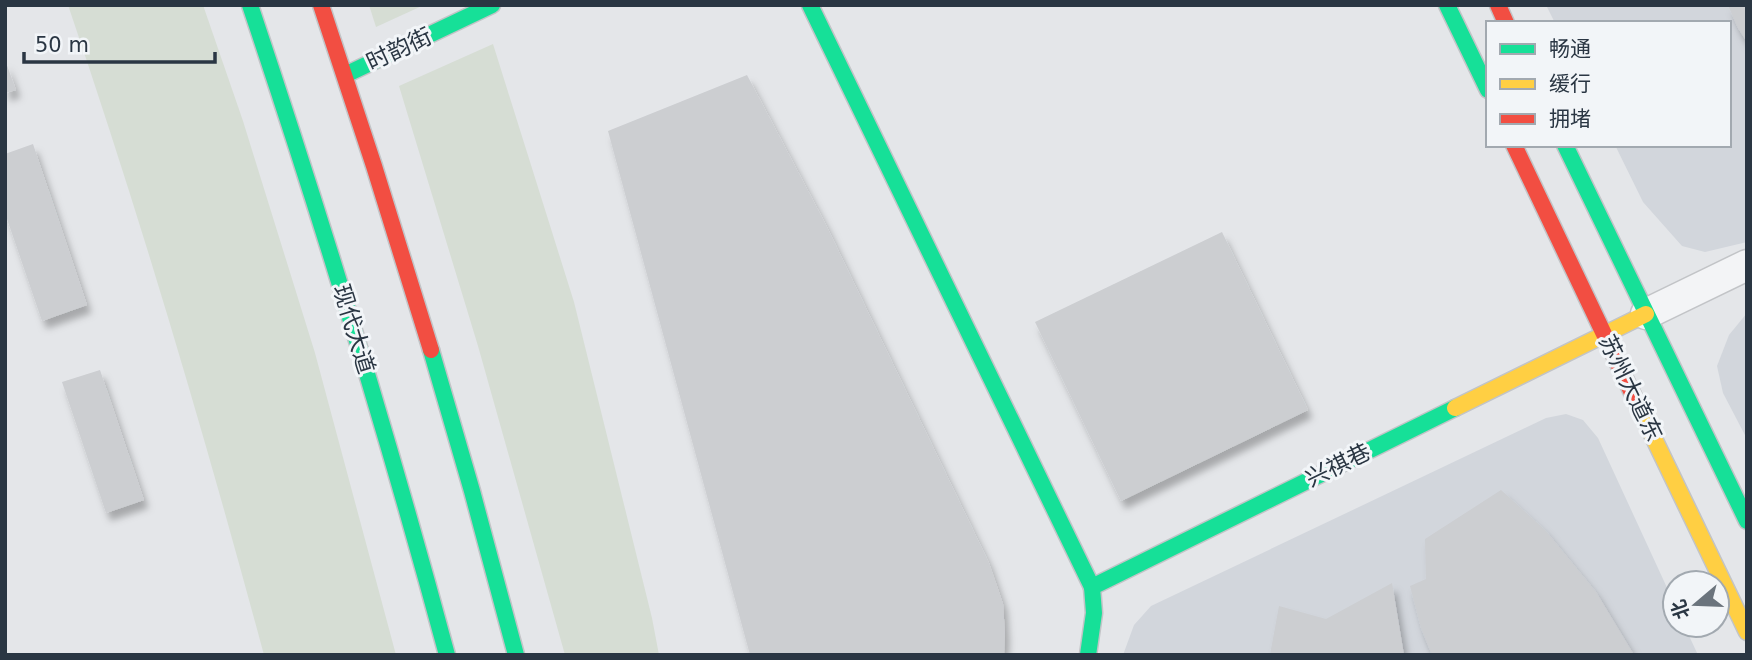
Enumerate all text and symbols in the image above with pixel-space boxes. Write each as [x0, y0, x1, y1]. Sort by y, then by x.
scale bar [24, 21, 215, 65]
legend [1486, 21, 1731, 147]
street label: 时韵街 [362, 23, 436, 75]
text: 50 m [35, 33, 89, 57]
text: 畅通 [1549, 37, 1591, 61]
text: 缓行 [1549, 72, 1591, 96]
text: 拥堵 [1549, 107, 1591, 131]
street label: 现代大道 [328, 281, 380, 377]
street label: 苏州大道东 [1594, 331, 1668, 445]
street label: 兴祺巷 [1301, 438, 1375, 492]
north arrow [1661, 569, 1731, 639]
text: 北 [1666, 597, 1693, 622]

